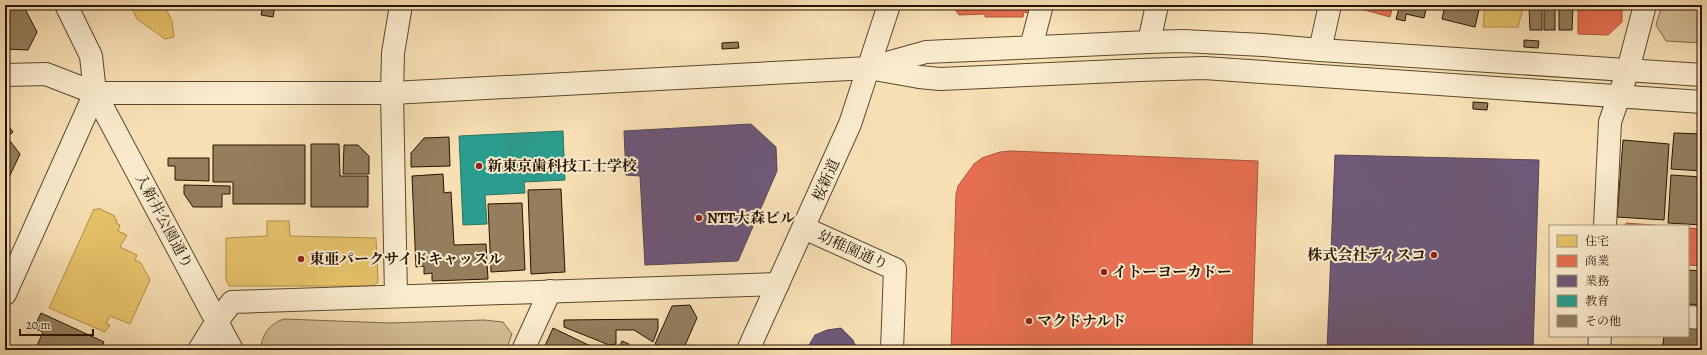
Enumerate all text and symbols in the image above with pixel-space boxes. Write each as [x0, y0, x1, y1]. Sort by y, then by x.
street label: 桜新道 [808, 155, 844, 205]
place label: 新東京歯科技工士学校 [487, 156, 637, 176]
marker: 新東京歯科技工士学校 [474, 161, 484, 171]
street label: 入新井公園通り [131, 170, 197, 272]
place label: NTT大森ビル [707, 208, 795, 228]
marker: NTT大森ビル [694, 213, 704, 223]
legend [1549, 225, 1689, 337]
street label: 幼稚園通り [815, 226, 891, 274]
text: 住宅 [1585, 233, 1609, 249]
place label: 株式会社ディスコ [1307, 245, 1426, 265]
place label: 東亜パークサイドキャッスル [309, 249, 503, 269]
marker: 株式会社ディスコ [1429, 250, 1439, 260]
text: 商業 [1585, 253, 1609, 269]
marker: 東亜パークサイドキャッスル [296, 254, 306, 264]
place label: イトーヨーカドー [1112, 262, 1232, 282]
marker: イトーヨーカドー [1099, 267, 1109, 277]
text: 業務 [1585, 273, 1609, 289]
text: 教育 [1585, 293, 1609, 309]
scale bar [20, 311, 93, 337]
place label: マクドナルド [1037, 311, 1126, 331]
text: その他 [1585, 313, 1621, 329]
marker: マクドナルド [1024, 316, 1034, 326]
text: 20 m [26, 317, 50, 333]

